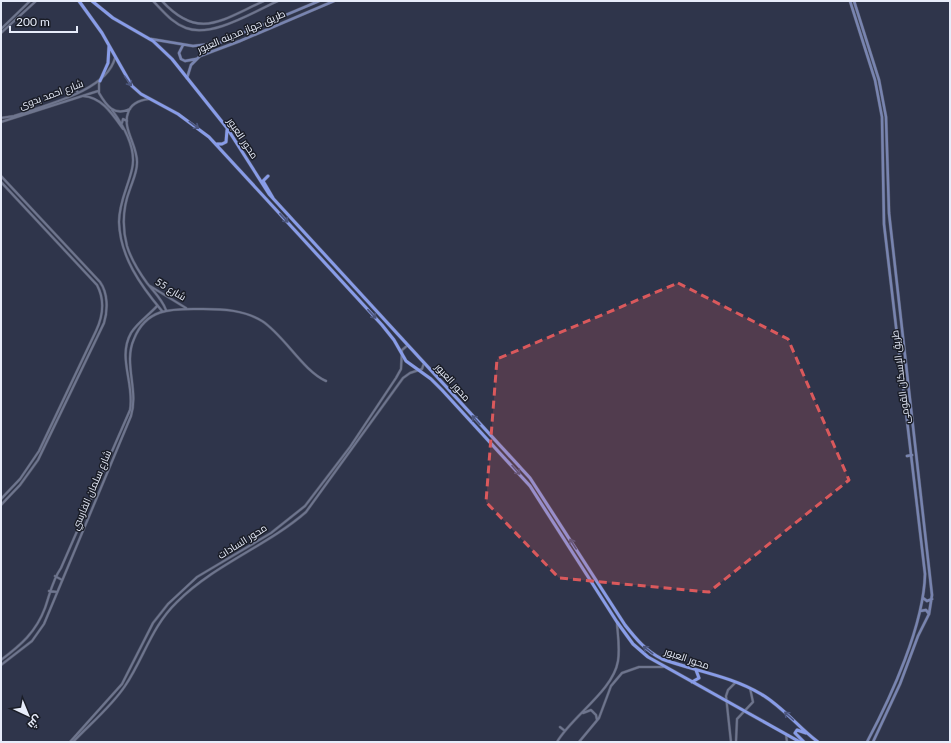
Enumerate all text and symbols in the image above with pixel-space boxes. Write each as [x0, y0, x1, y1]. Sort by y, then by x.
street label: طريق جهاز مدينه العبور [194, 7, 287, 56]
scale bar [10, 8, 77, 34]
text: 200 m [16, 14, 50, 29]
one-way arrow [124, 76, 132, 87]
street label: شارع احمد بدوى [17, 77, 85, 112]
street label: محور العبور [224, 115, 261, 161]
one-way arrow [188, 121, 199, 129]
one-way arrow [280, 213, 289, 224]
street label: شارع 55 [153, 275, 188, 304]
one-way arrow [368, 309, 377, 319]
street label: طريق الإسكان القومى [888, 329, 913, 425]
street label: محور العبور [432, 360, 473, 403]
one-way arrow [472, 415, 481, 425]
street label: شارع سلمان الفارسي [69, 448, 115, 533]
one-way arrow [511, 465, 521, 475]
street label: محور السادات [215, 521, 269, 561]
one-way arrow [569, 538, 577, 550]
street label: محور العبور [662, 644, 711, 671]
one-way arrow [642, 645, 653, 654]
north arrow [8, 695, 48, 735]
one-way arrow [784, 711, 794, 721]
text: ش [25, 712, 45, 732]

